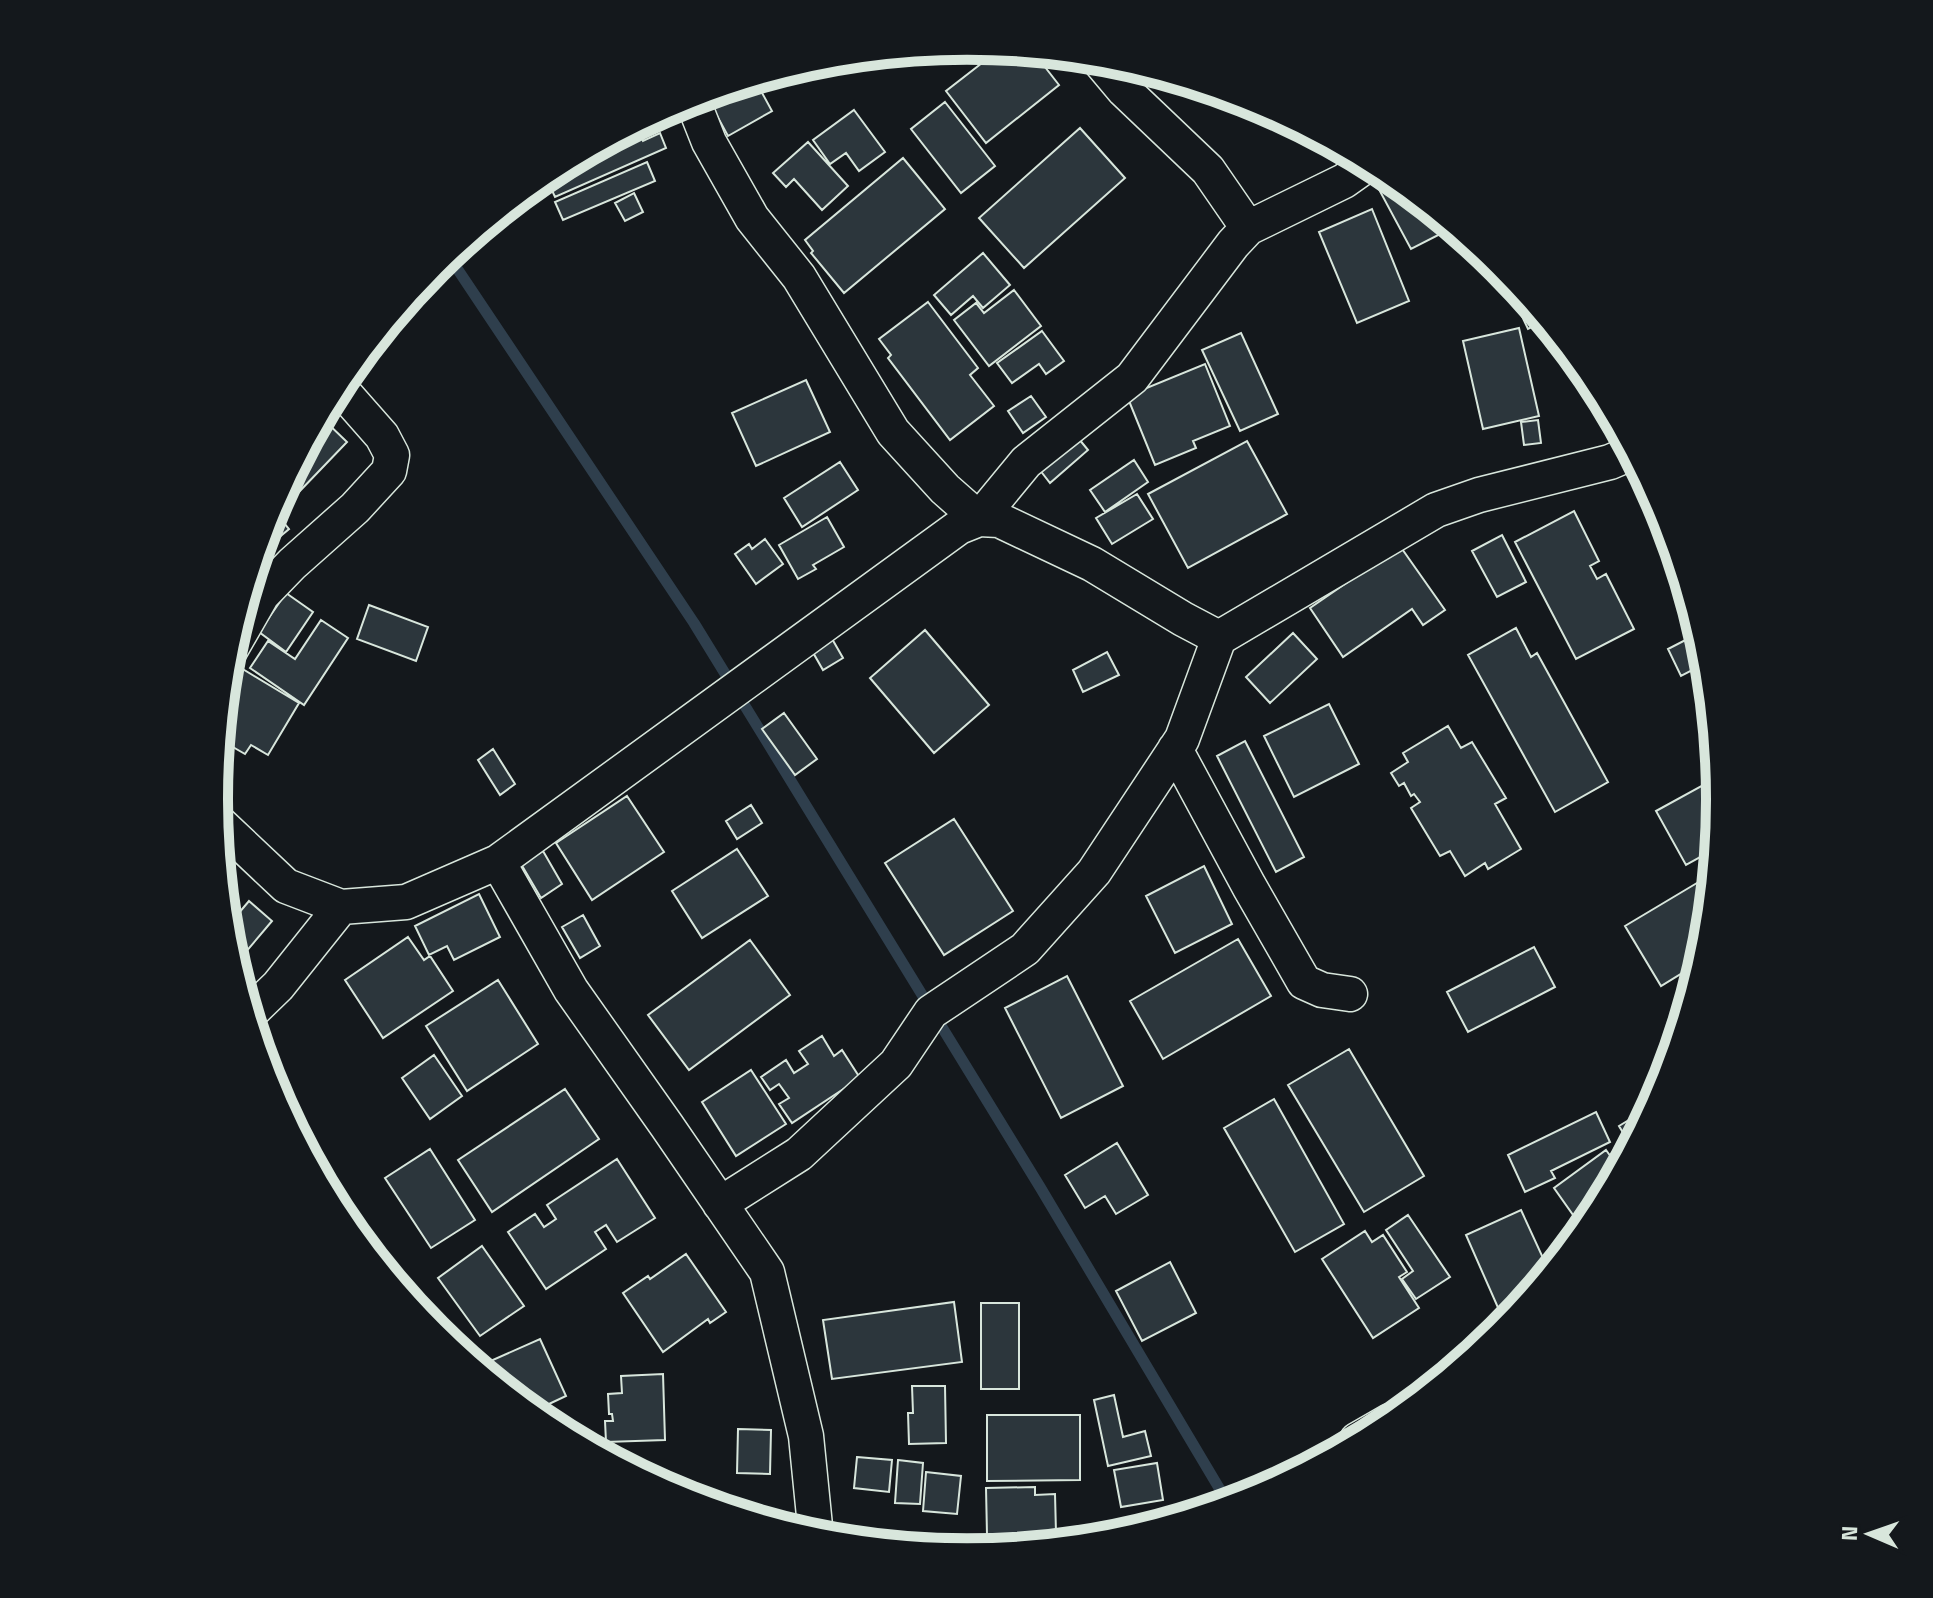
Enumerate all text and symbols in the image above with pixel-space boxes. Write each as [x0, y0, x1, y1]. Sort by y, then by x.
north arrow [1829, 1494, 1909, 1574]
text: N [1832, 1525, 1866, 1542]

